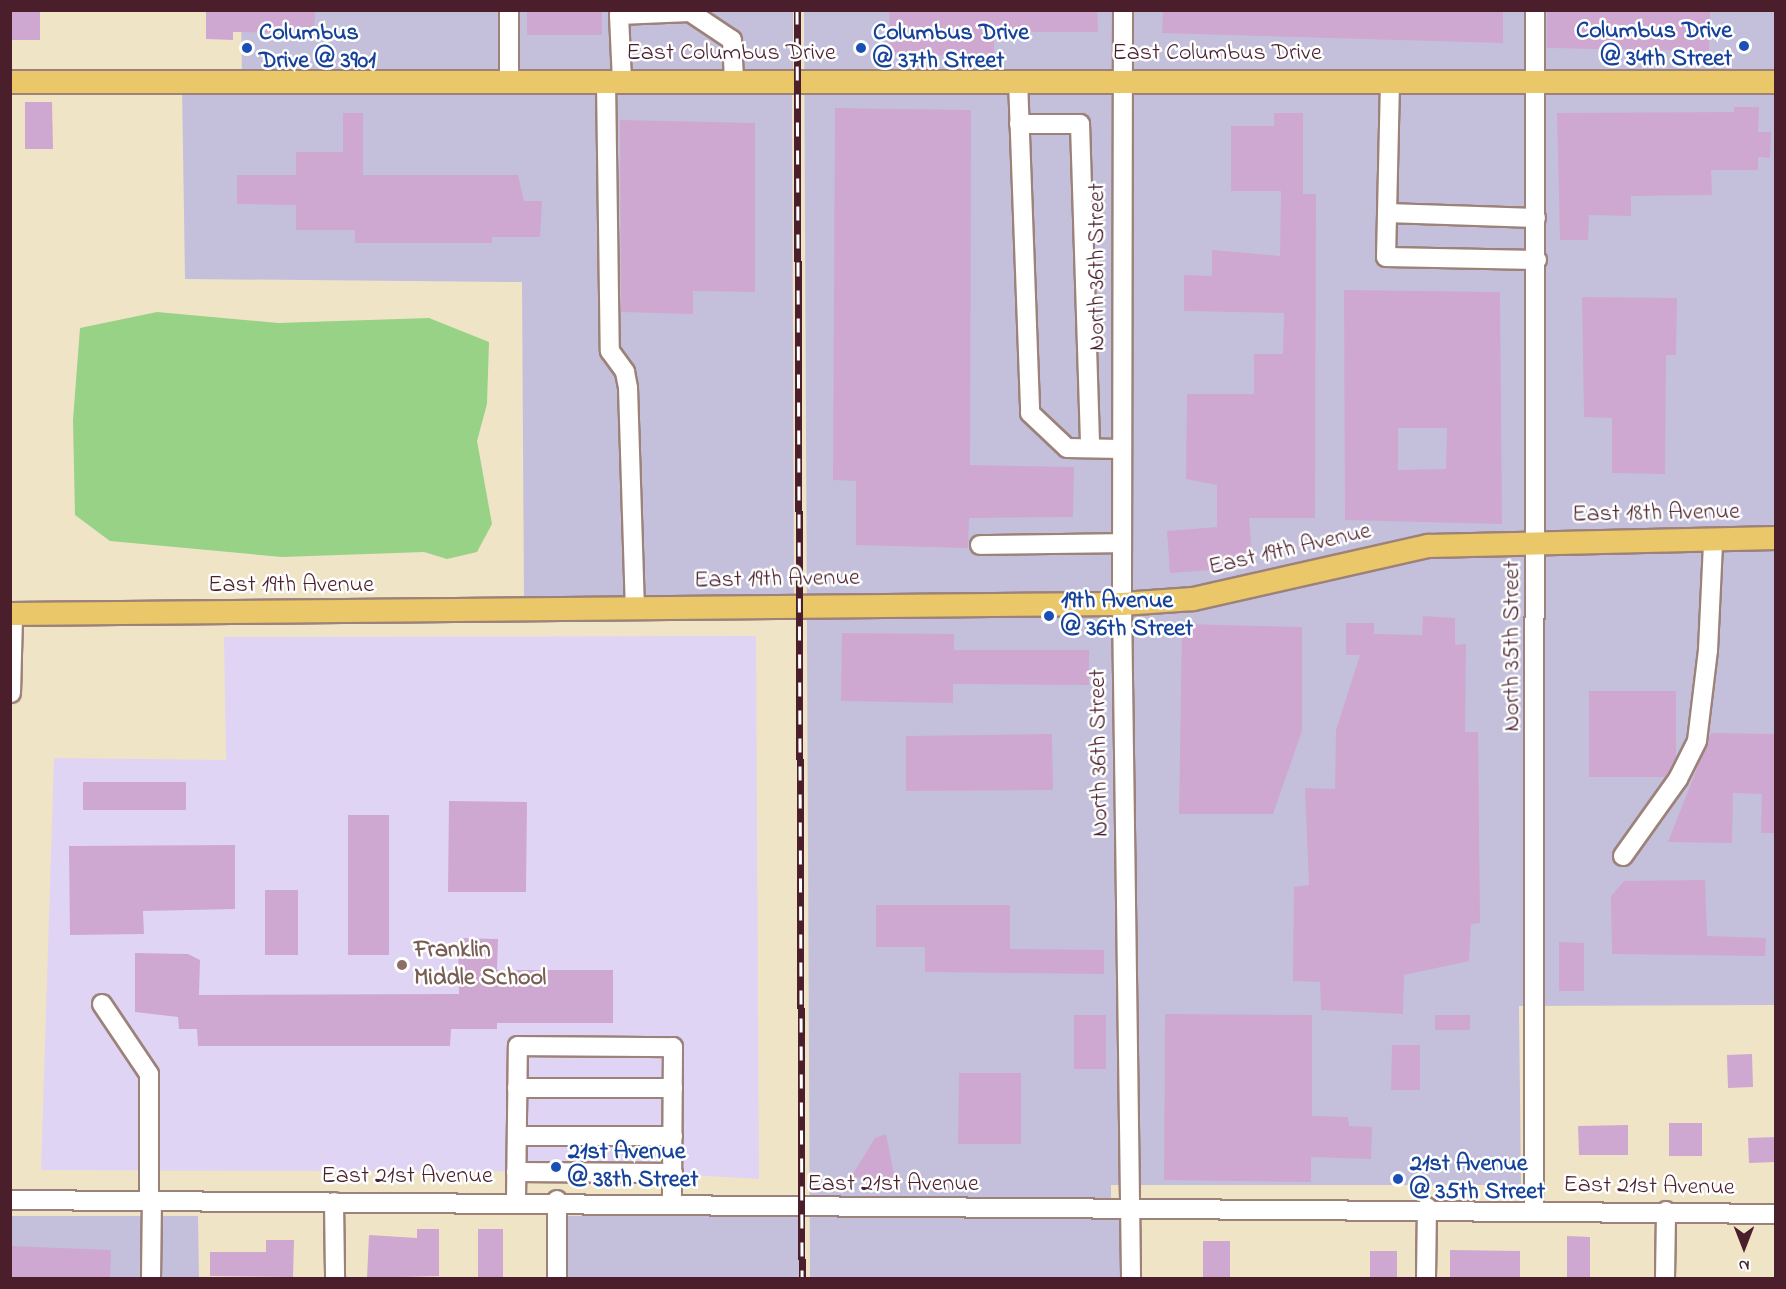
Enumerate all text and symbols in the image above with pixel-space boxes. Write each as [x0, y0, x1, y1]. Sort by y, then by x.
place label: Columbus Drive @ 34th Street [1576, 18, 1732, 74]
place label: Columbus Drive @ 3901 [259, 20, 376, 76]
place label: Columbus Drive @ 37th Street [873, 20, 1029, 76]
marker: Columbus Drive @ 34th Street [1737, 39, 1751, 53]
street label: East Columbus Drive [626, 40, 836, 68]
street label: East Columbus Drive [1112, 40, 1322, 68]
marker: Columbus Drive @ 3901 [240, 41, 254, 55]
marker: Columbus Drive @ 37th Street [854, 41, 868, 55]
street label: North 36th Street [1084, 183, 1112, 351]
street label: East 18th Avenue [1572, 498, 1740, 530]
street label: East 19th Avenue [1206, 517, 1374, 583]
street label: North 35th Street [1499, 560, 1527, 732]
street label: East 19th Avenue [694, 564, 860, 596]
street label: East 19th Avenue [208, 572, 374, 600]
place label: 19th Avenue @ 36th Street [1061, 588, 1193, 644]
marker: 19th Avenue @ 36th Street [1042, 609, 1056, 623]
street label: North 36th Street [1084, 669, 1116, 837]
place label: Franklin Middle School [414, 937, 546, 993]
marker: Franklin Middle School [395, 958, 409, 972]
place label: 21st Avenue @ 38th Street [568, 1139, 698, 1195]
place label: 21st Avenue @ 35th Street [1410, 1151, 1545, 1207]
marker: 21st Avenue @ 38th Street [549, 1160, 563, 1174]
street label: East 21st Avenue [321, 1163, 493, 1191]
street label: East 21st Avenue [807, 1171, 979, 1199]
street label: East 21st Avenue [1563, 1171, 1735, 1203]
marker: 21st Avenue @ 35th Street [1391, 1172, 1405, 1186]
north arrow [1714, 1217, 1774, 1277]
text: N [1739, 1253, 1749, 1277]

